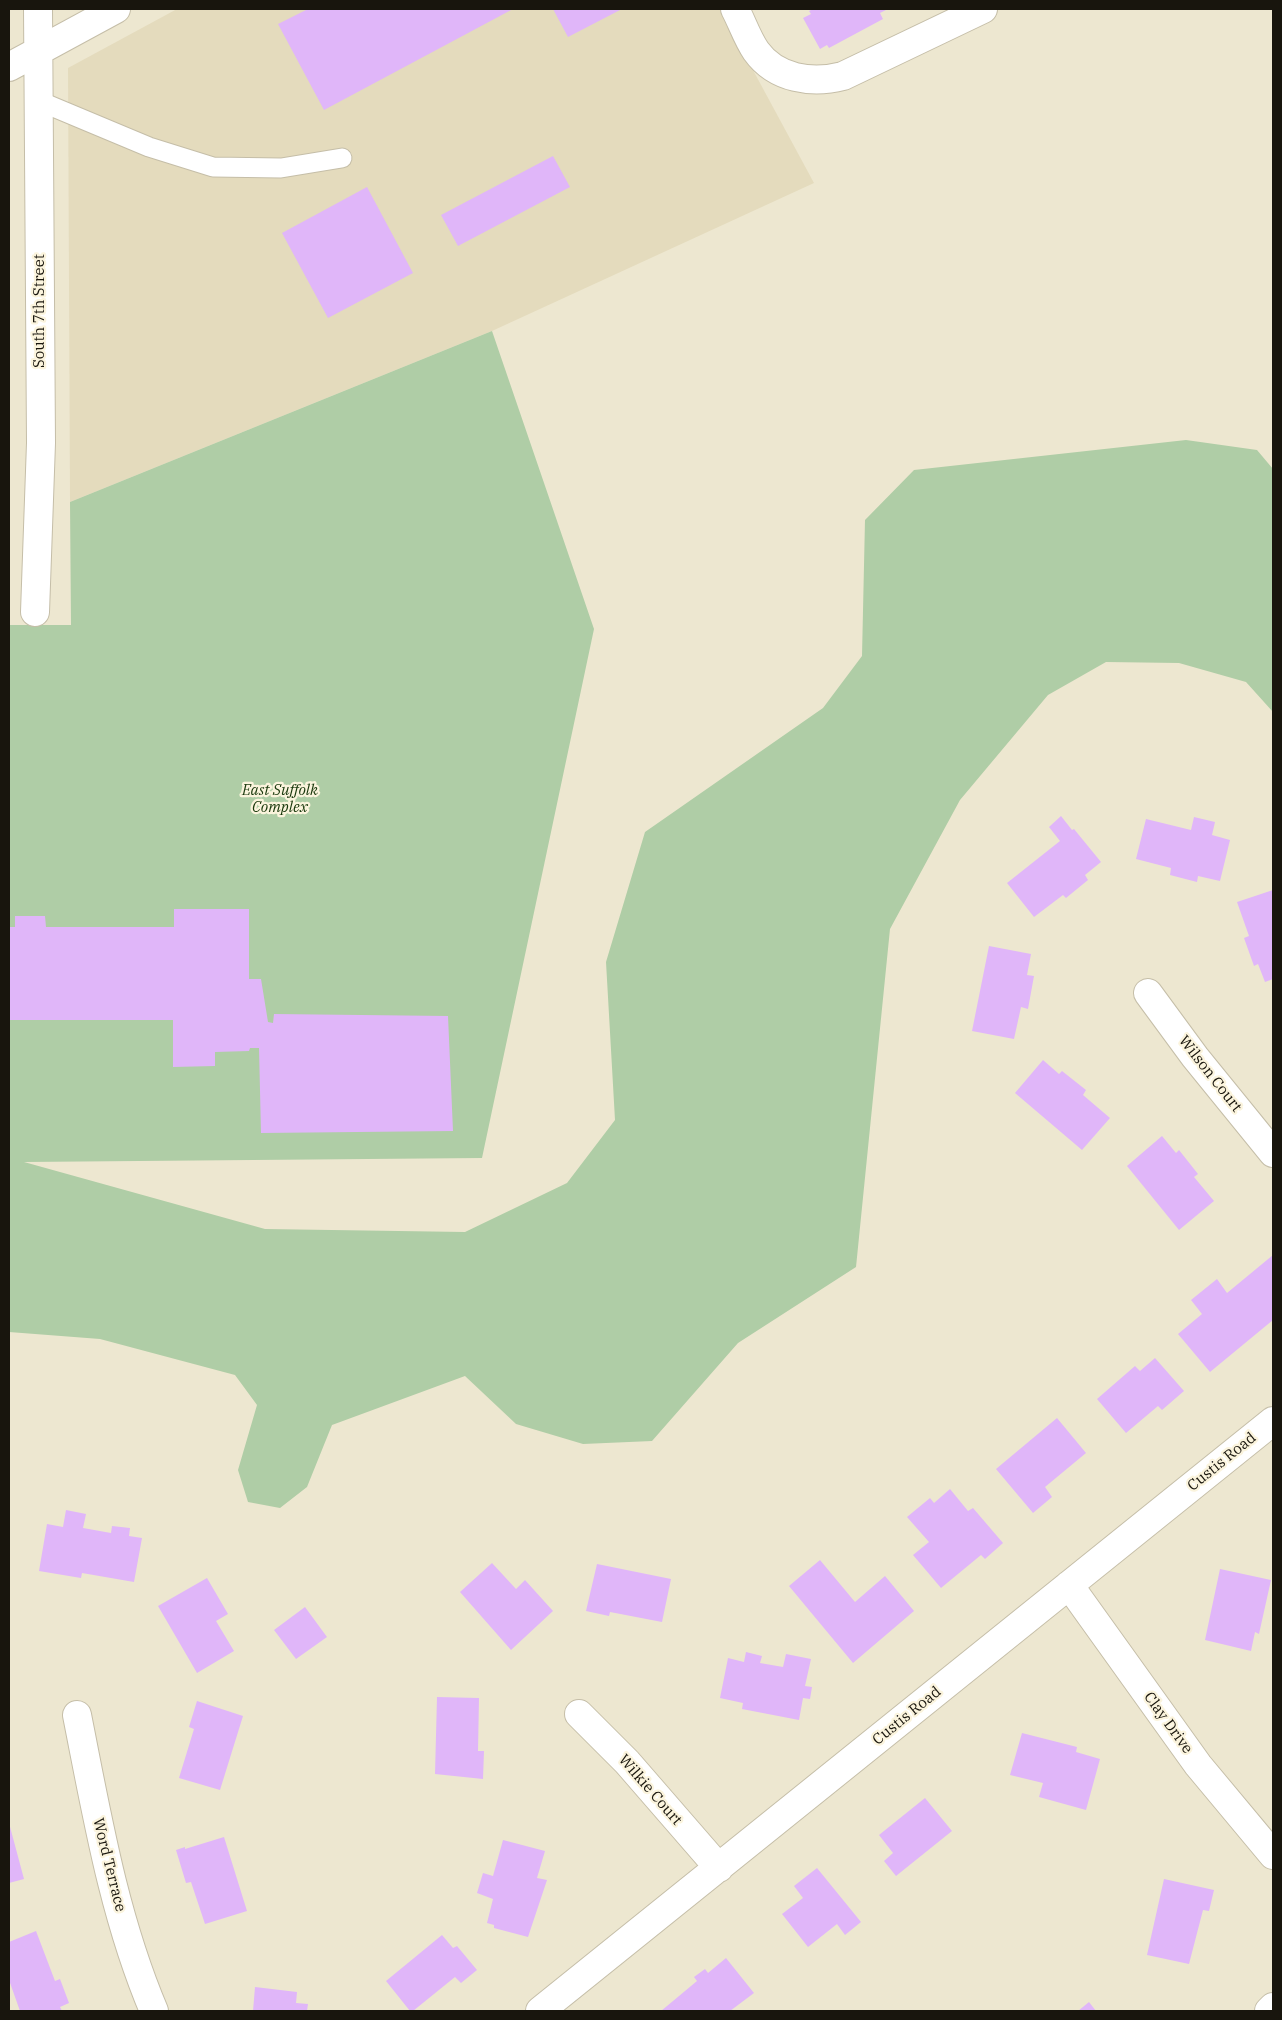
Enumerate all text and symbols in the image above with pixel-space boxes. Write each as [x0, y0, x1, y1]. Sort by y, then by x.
street label: South 7th Street [31, 254, 49, 368]
park label: East Suffolk Complex [242, 782, 318, 817]
street label: Wilson Court [1175, 1032, 1245, 1116]
street label: Custis Road [1184, 1429, 1260, 1495]
street label: Custis Road [869, 1683, 945, 1749]
street label: Clay Drive [1140, 1689, 1196, 1757]
street label: Wilkie Court [614, 1751, 686, 1829]
street label: Word Terrace [89, 1816, 129, 1914]

